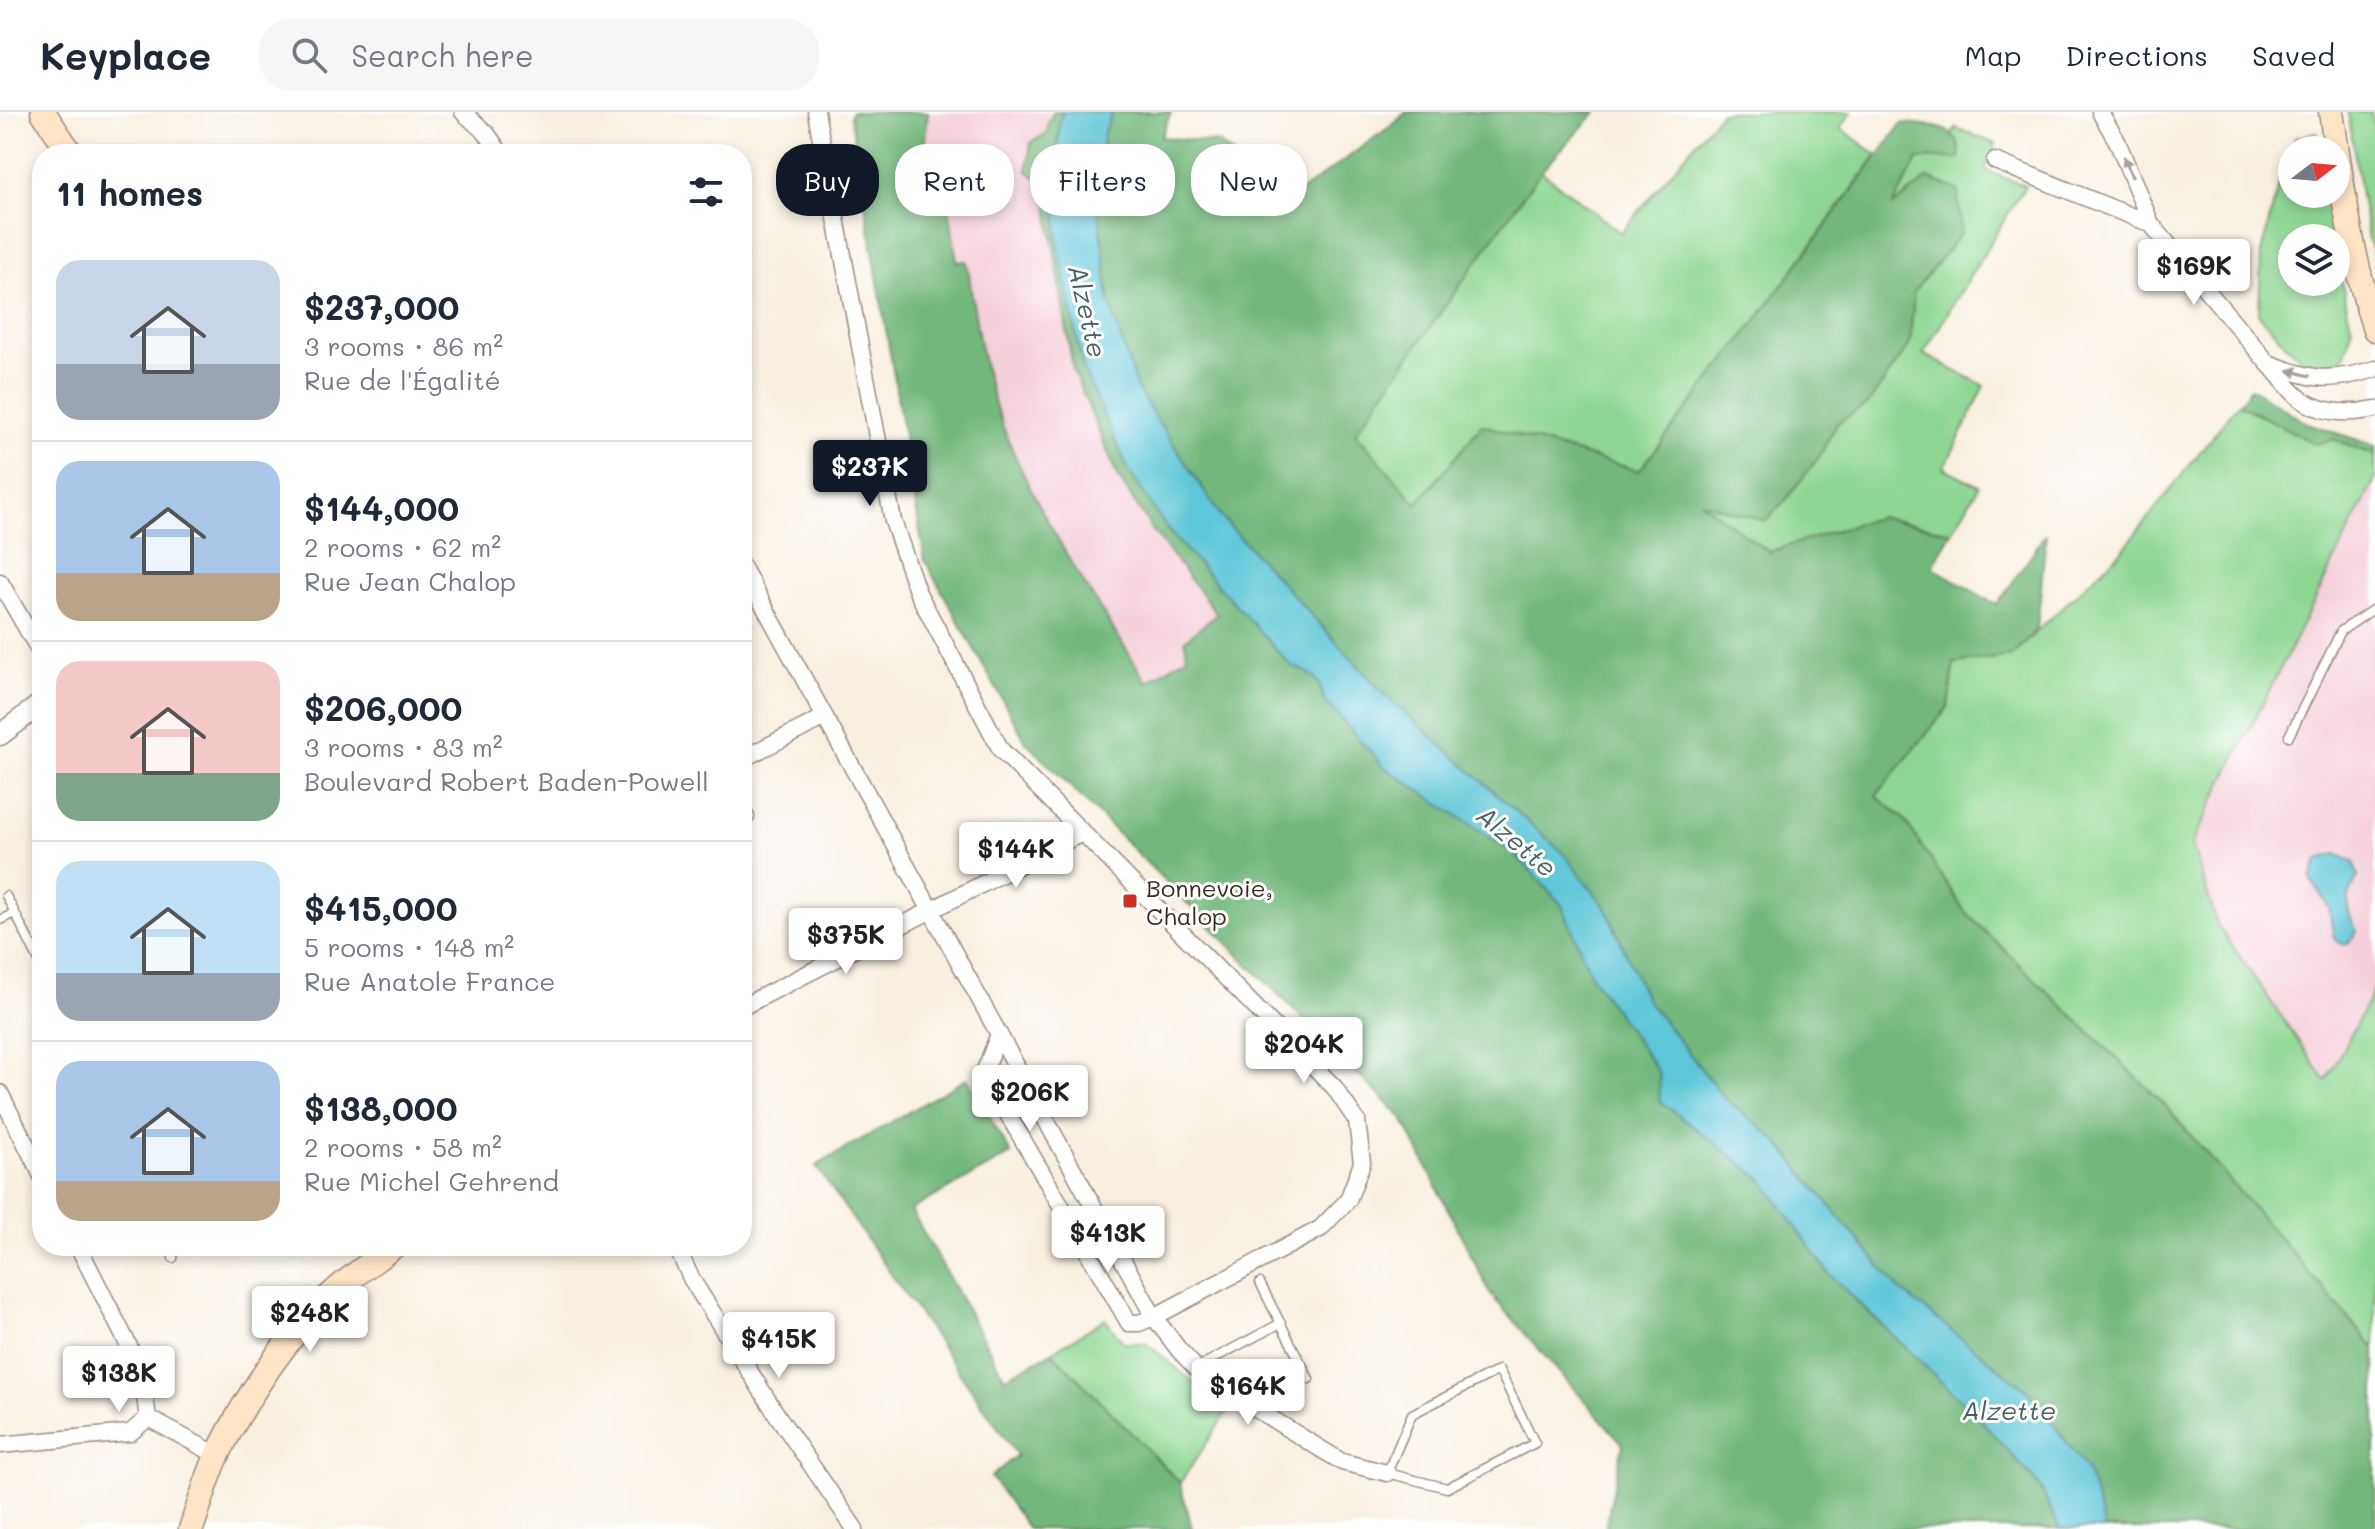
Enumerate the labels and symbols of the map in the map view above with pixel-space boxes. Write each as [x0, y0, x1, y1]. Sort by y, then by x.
north arrow [2278, 136, 2350, 208]
one-way arrow [2121, 155, 2134, 179]
pin: $169K [2138, 239, 2250, 307]
water label: Alzette [1061, 261, 1115, 361]
one-way arrow [2287, 366, 2311, 379]
pin: $237K [814, 440, 926, 508]
water label: Alzette [1470, 798, 1564, 884]
pin: $144K [960, 822, 1072, 890]
place label: Bonnevoie, Chalop [1146, 872, 1273, 931]
marker: Bonnevoie, Chalop [1121, 892, 1139, 910]
pin: $375K [790, 908, 902, 976]
pin: $204K [1248, 1017, 1360, 1085]
pin: $206K [974, 1065, 1086, 1133]
pin: $413K [1052, 1206, 1164, 1274]
pin: $248K [254, 1286, 366, 1354]
pin: $415K [723, 1312, 835, 1380]
pin: $138K [63, 1346, 175, 1414]
pin: $164K [1192, 1359, 1304, 1427]
water label: Alzette [1962, 1393, 2056, 1427]

